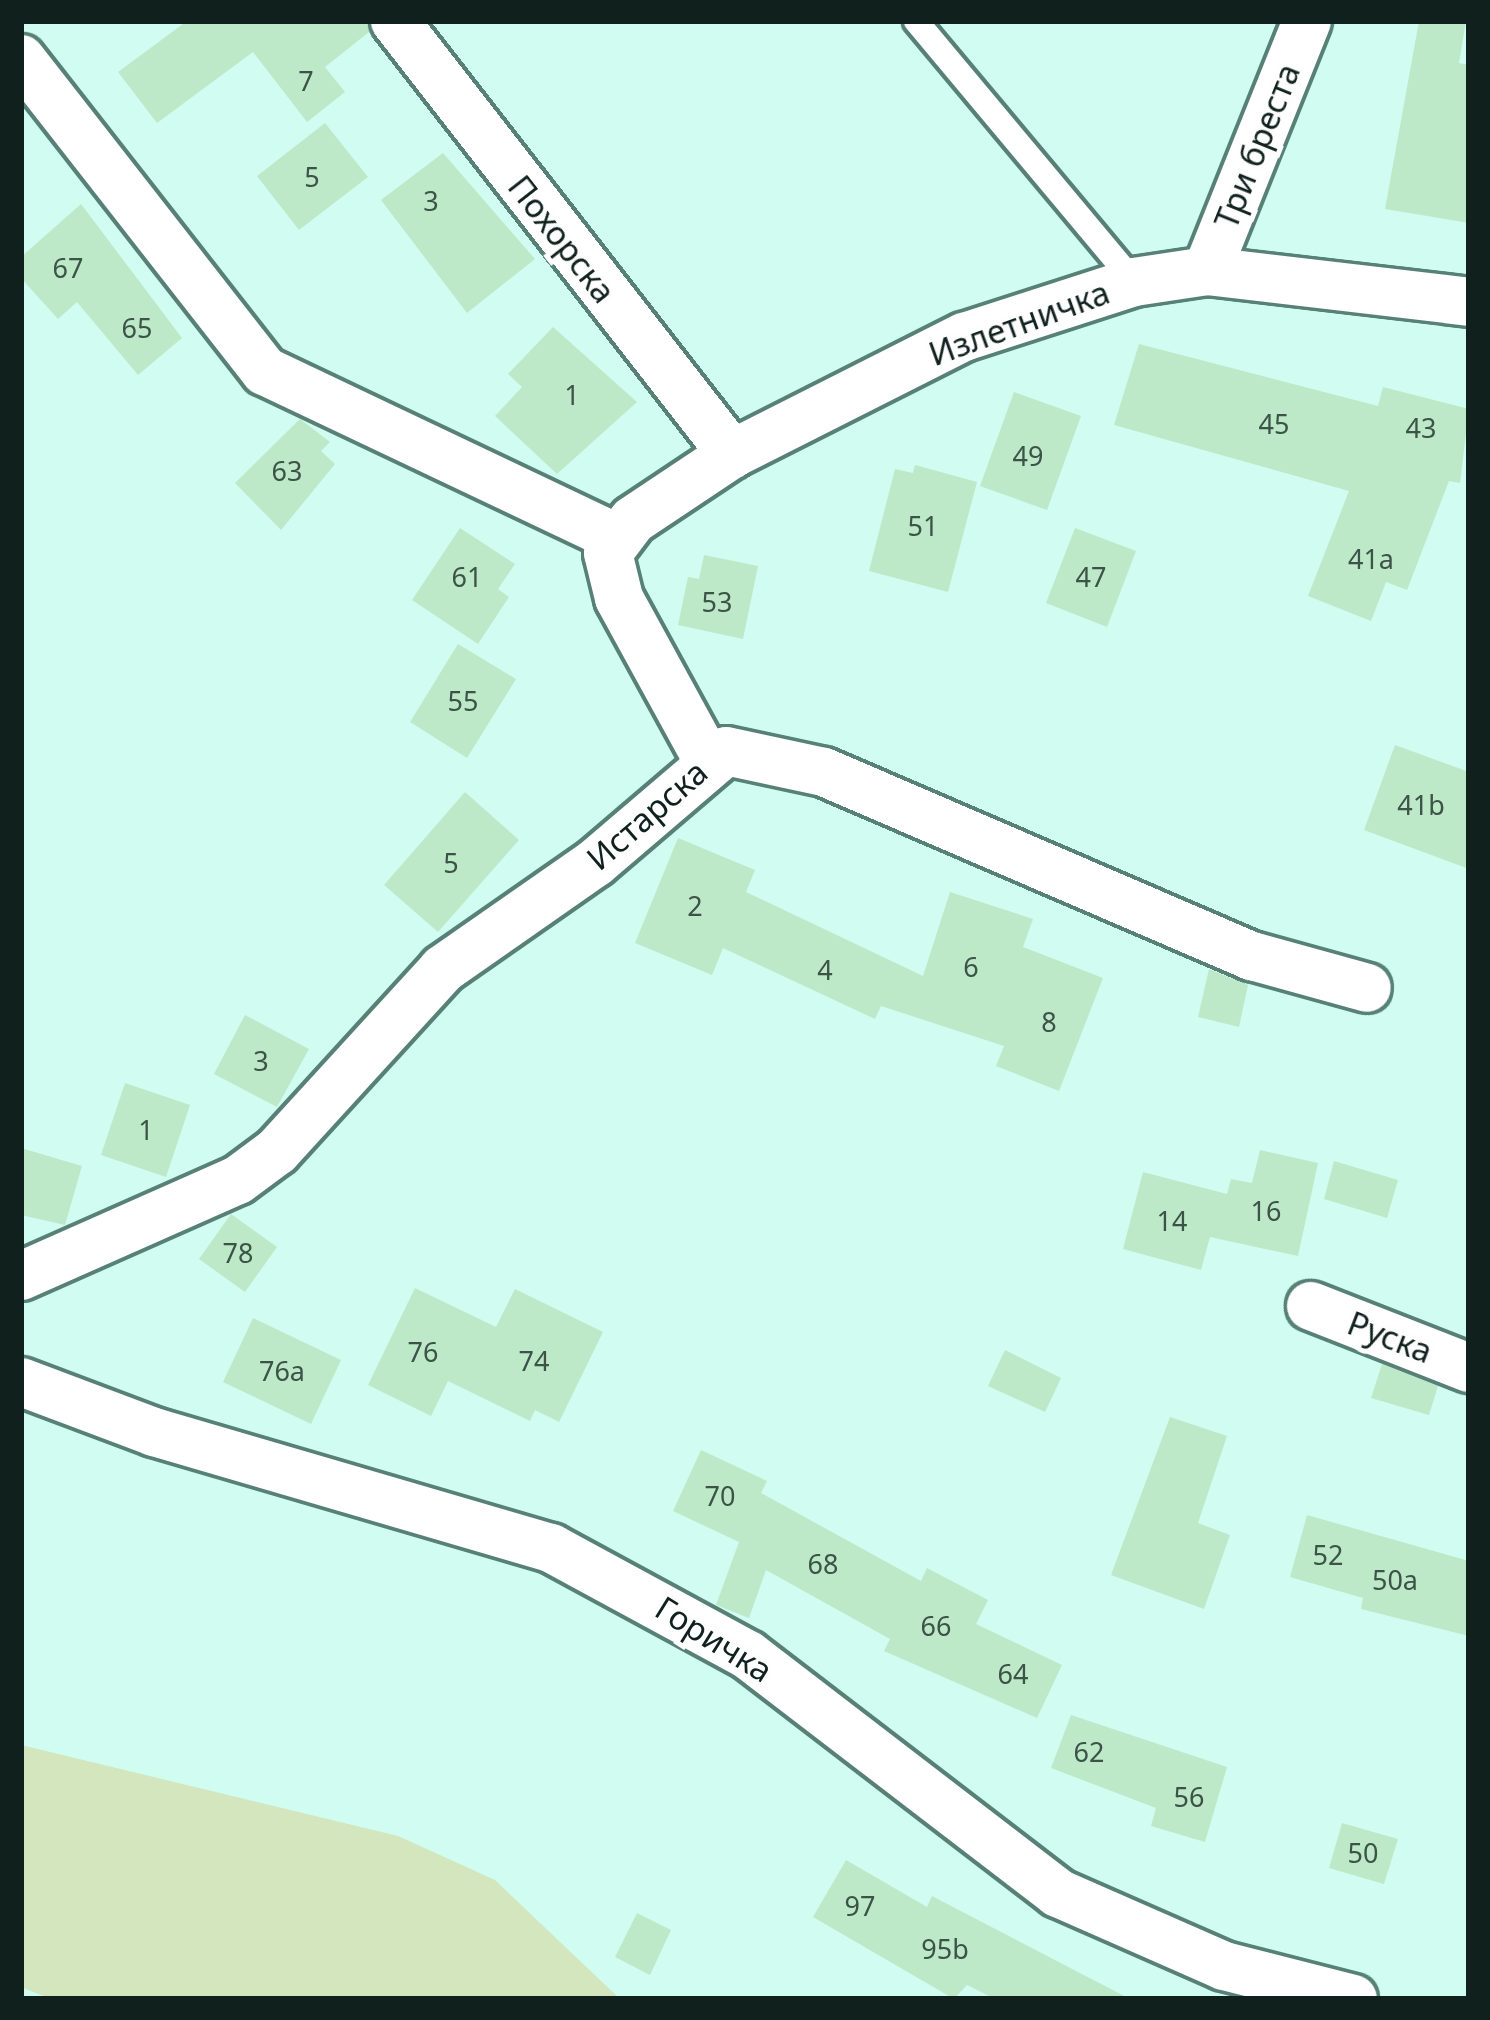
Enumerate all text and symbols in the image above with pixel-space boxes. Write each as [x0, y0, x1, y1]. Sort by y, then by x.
street label: Три бреста [1206, 58, 1308, 234]
house number: 7 [298, 65, 314, 97]
house number: 5 [304, 161, 320, 193]
street label: Похорска [500, 168, 624, 310]
house number: 3 [423, 185, 439, 217]
house number: 67 [53, 252, 83, 284]
street label: Излетничка [923, 272, 1115, 374]
house number: 65 [122, 312, 152, 344]
house number: 1 [564, 379, 580, 411]
house number: 45 [1259, 408, 1289, 440]
house number: 43 [1406, 412, 1436, 444]
house number: 49 [1013, 440, 1043, 472]
house number: 63 [272, 455, 302, 487]
house number: 51 [908, 510, 938, 542]
house number: 41a [1348, 543, 1394, 575]
house number: 61 [452, 561, 482, 593]
house number: 47 [1076, 561, 1106, 593]
house number: 53 [702, 586, 732, 618]
house number: 55 [448, 685, 478, 717]
street label: Истарска [579, 752, 715, 878]
house number: 41b [1397, 789, 1445, 821]
house number: 5 [443, 847, 459, 879]
house number: 2 [687, 890, 703, 922]
house number: 6 [963, 951, 979, 983]
house number: 4 [817, 954, 833, 986]
house number: 8 [1041, 1006, 1057, 1038]
house number: 3 [253, 1045, 269, 1077]
house number: 1 [138, 1114, 154, 1146]
house number: 16 [1251, 1195, 1281, 1227]
house number: 14 [1157, 1205, 1187, 1237]
house number: 78 [223, 1237, 253, 1269]
street label: Руска [1342, 1303, 1438, 1371]
house number: 76 [408, 1336, 438, 1368]
house number: 74 [519, 1345, 549, 1377]
house number: 76a [259, 1355, 305, 1387]
house number: 70 [705, 1480, 735, 1512]
house number: 52 [1313, 1539, 1343, 1571]
house number: 68 [808, 1548, 838, 1580]
house number: 50a [1372, 1564, 1418, 1596]
street label: Горичка [648, 1588, 780, 1690]
house number: 66 [921, 1610, 951, 1642]
house number: 64 [998, 1658, 1028, 1690]
house number: 62 [1074, 1736, 1104, 1768]
house number: 56 [1174, 1781, 1204, 1813]
house number: 50 [1348, 1837, 1378, 1869]
house number: 97 [845, 1890, 875, 1922]
house number: 95b [921, 1933, 969, 1965]

